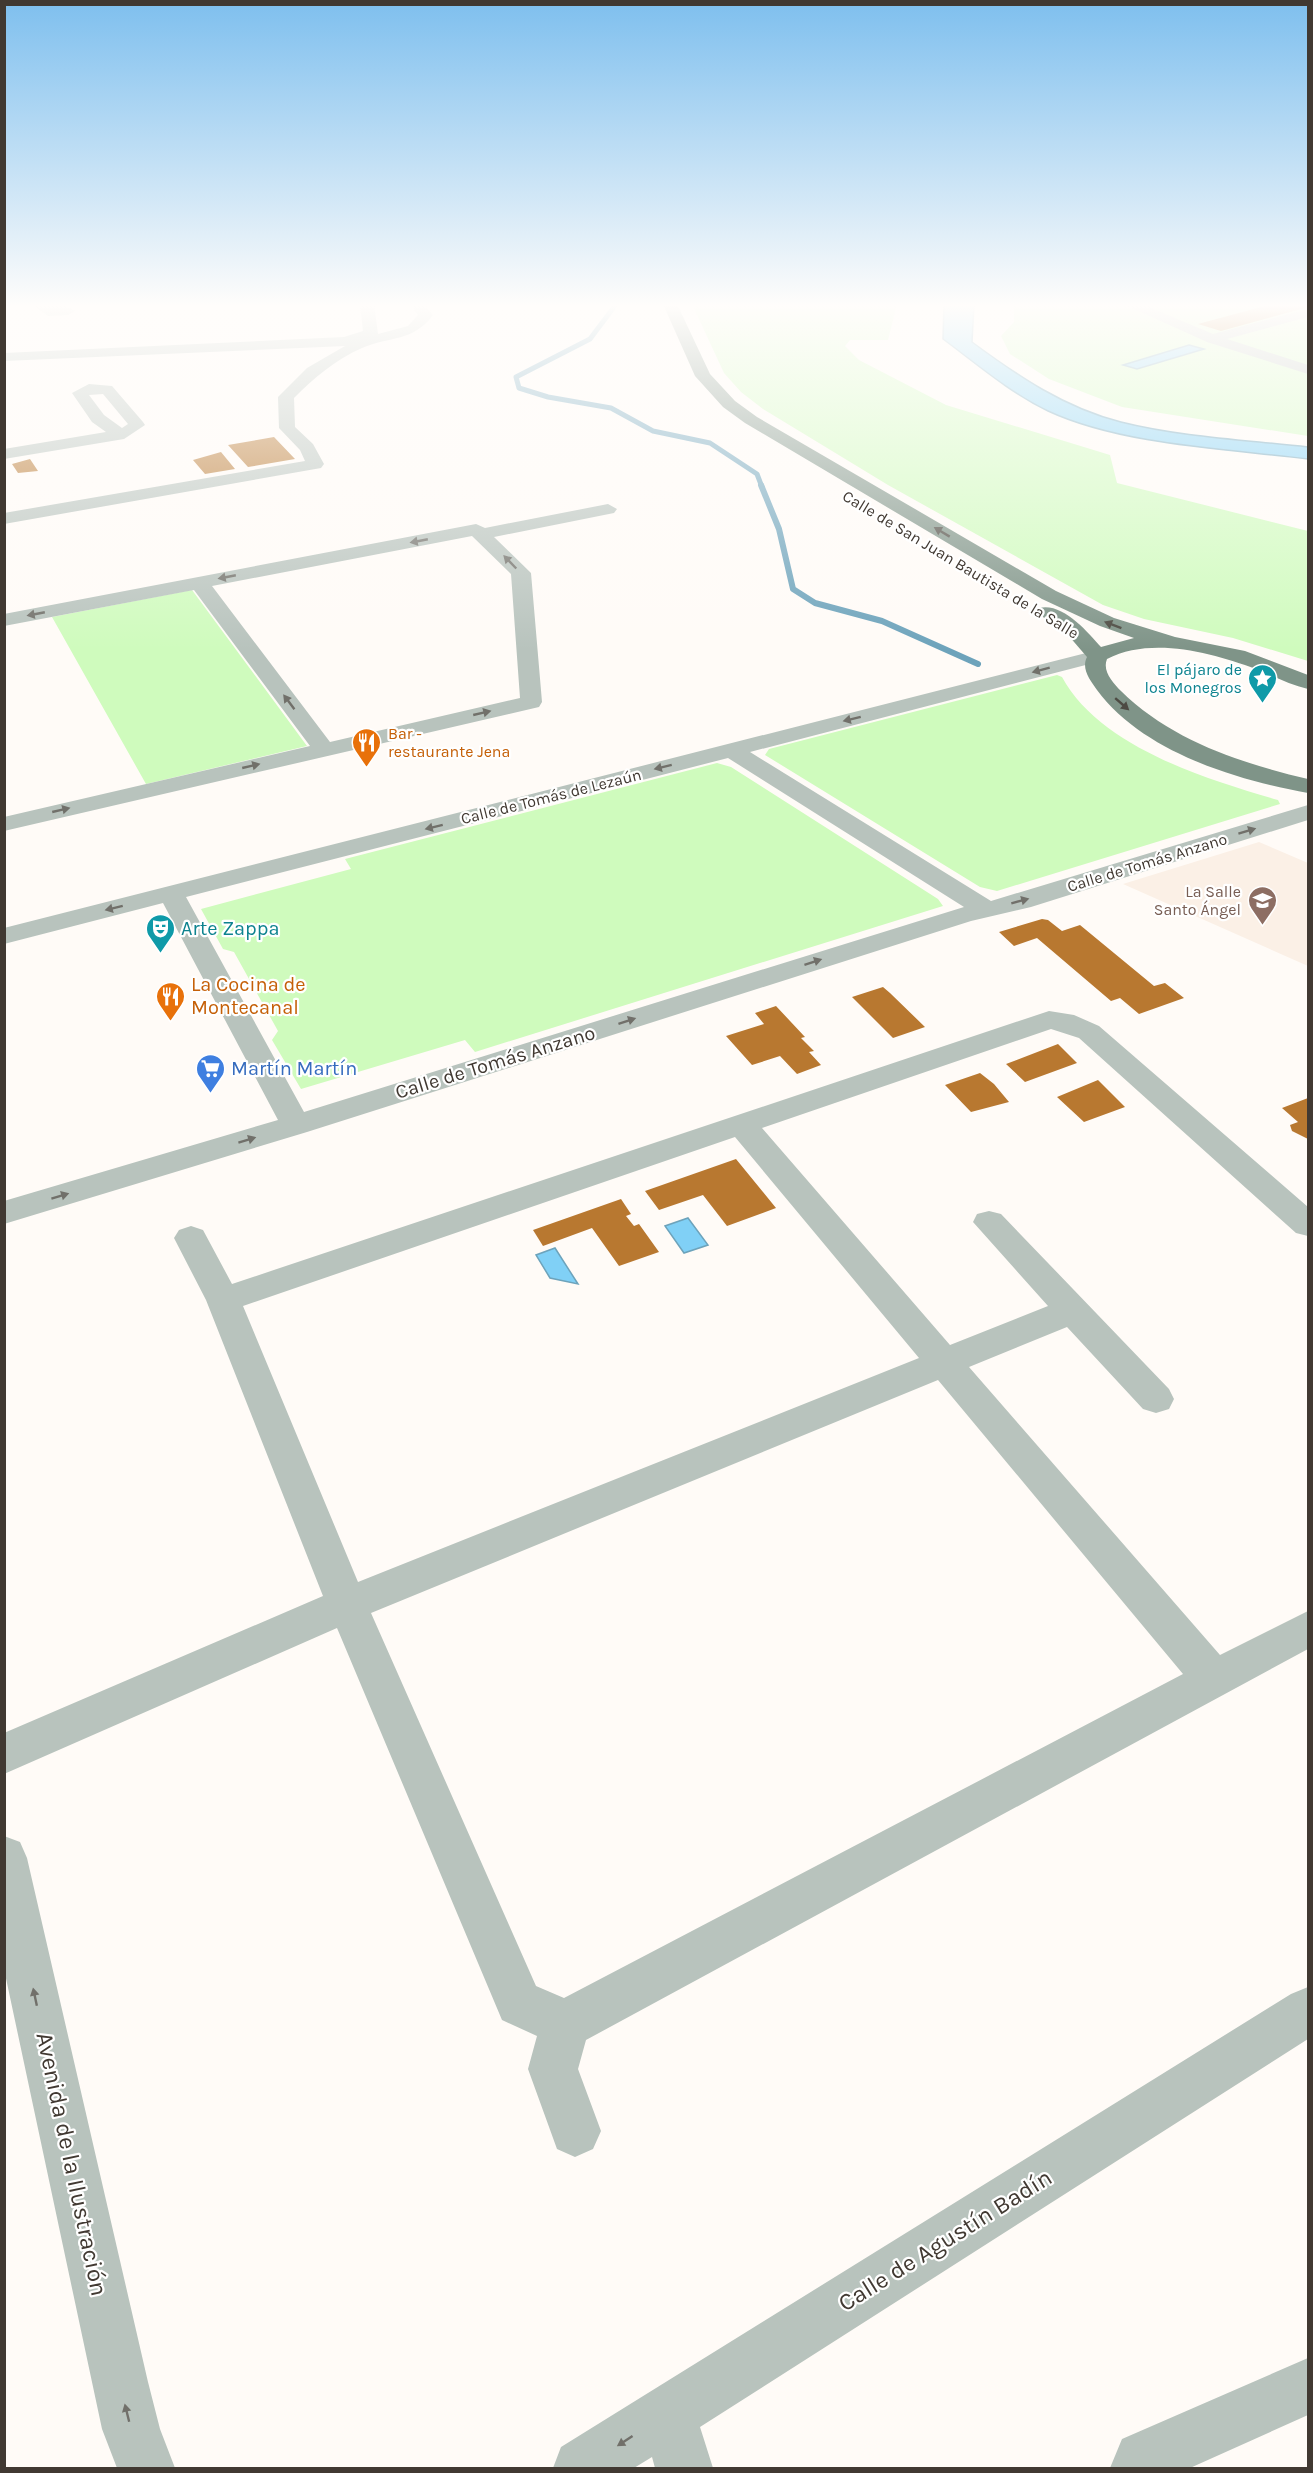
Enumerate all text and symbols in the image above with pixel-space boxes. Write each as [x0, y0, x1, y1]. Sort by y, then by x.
street label: Calle de San Juan Bautista de la Salle [839, 486, 1082, 643]
one-way arrow [933, 527, 950, 537]
one-way arrow [409, 537, 428, 546]
one-way arrow [503, 555, 517, 569]
one-way arrow [217, 573, 236, 582]
one-way arrow [26, 610, 45, 619]
one-way arrow [1104, 619, 1122, 629]
place label: El pájaro de los Monegros [1144, 660, 1242, 697]
place icon: El pájaro de los Monegros [1247, 662, 1279, 704]
one-way arrow [1032, 666, 1050, 676]
one-way arrow [283, 694, 295, 710]
one-way arrow [1114, 697, 1129, 710]
one-way arrow [473, 707, 492, 717]
one-way arrow [843, 714, 861, 724]
place label: Bar - restaurante Jena [388, 724, 510, 761]
restaurant icon: Bar - restaurante Jena [351, 726, 383, 768]
one-way arrow [242, 760, 261, 770]
one-way arrow [654, 763, 673, 773]
street label: Calle de Tomás de Lezaún [459, 765, 643, 828]
one-way arrow [52, 805, 71, 815]
one-way arrow [425, 822, 443, 832]
one-way arrow [1238, 826, 1256, 835]
street label: Calle de Tomás Anzano [1065, 829, 1229, 896]
place label: La Salle Santo Ángel [1154, 882, 1241, 919]
school or university icon: La Salle Santo Ángel [1246, 884, 1278, 926]
one-way arrow [1011, 896, 1029, 905]
one-way arrow [105, 904, 123, 914]
theatre icon: Arte Zappa [144, 912, 176, 954]
place label: Arte Zappa [181, 917, 280, 940]
one-way arrow [804, 957, 822, 966]
place label: La Cocina de Montecanal [191, 973, 306, 1019]
restaurant icon: La Cocina de Montecanal [154, 980, 186, 1022]
one-way arrow [618, 1016, 636, 1025]
street label: Calle de Tomás Anzano [392, 1021, 598, 1104]
supermarket icon: Martín Martín [194, 1052, 226, 1094]
place label: Martín Martín [231, 1057, 357, 1080]
one-way arrow [238, 1135, 256, 1144]
one-way arrow [52, 1191, 70, 1200]
one-way arrow [30, 1988, 39, 2007]
street label: Avenida de la Ilustración [30, 2030, 114, 2298]
street label: Calle de Agustín Badín [833, 2163, 1057, 2317]
one-way arrow [122, 2404, 132, 2422]
one-way arrow [617, 2436, 633, 2447]

